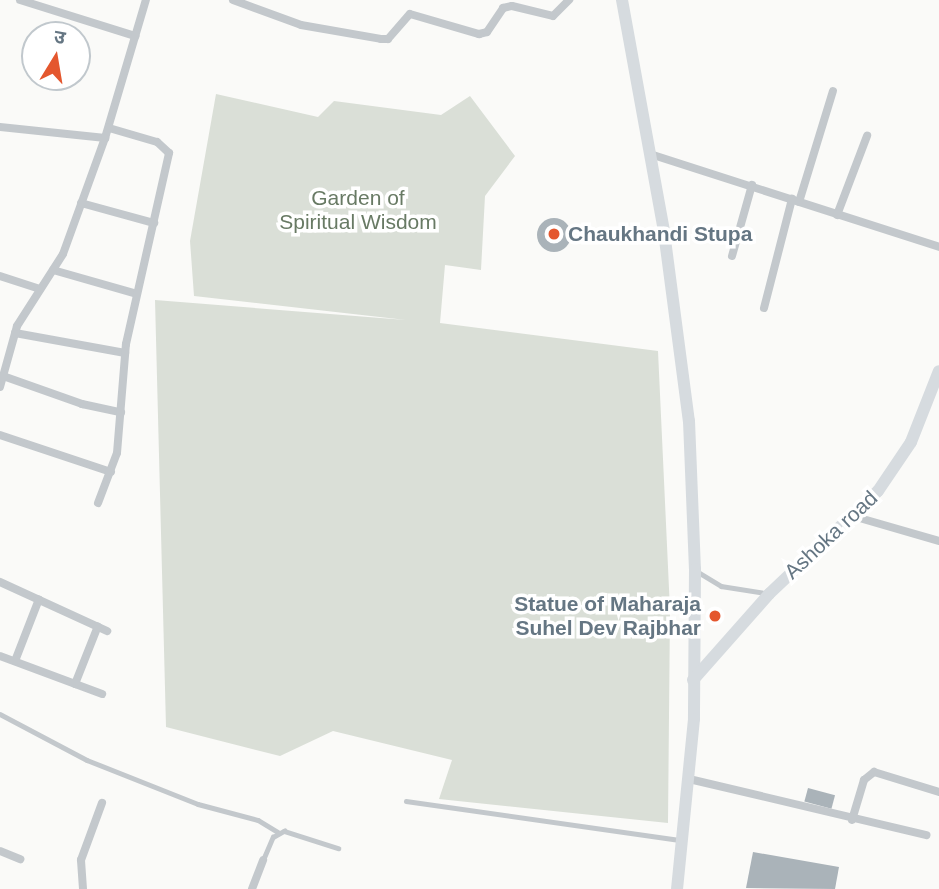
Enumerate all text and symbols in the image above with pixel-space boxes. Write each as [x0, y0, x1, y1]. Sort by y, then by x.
north arrow [21, 21, 91, 91]
text: उ [52, 25, 67, 48]
park label: Garden of Spiritual Wisdom [279, 185, 437, 235]
place label: Chaukhandi Stupa [568, 221, 752, 247]
marker: Chaukhandi Stupa [546, 226, 562, 242]
street label: Ashoka road [779, 486, 883, 584]
place label: Statue of Maharaja Suhel Dev Rajbhar [514, 591, 701, 641]
marker: Statue of Maharaja Suhel Dev Rajbhar [707, 608, 723, 624]

